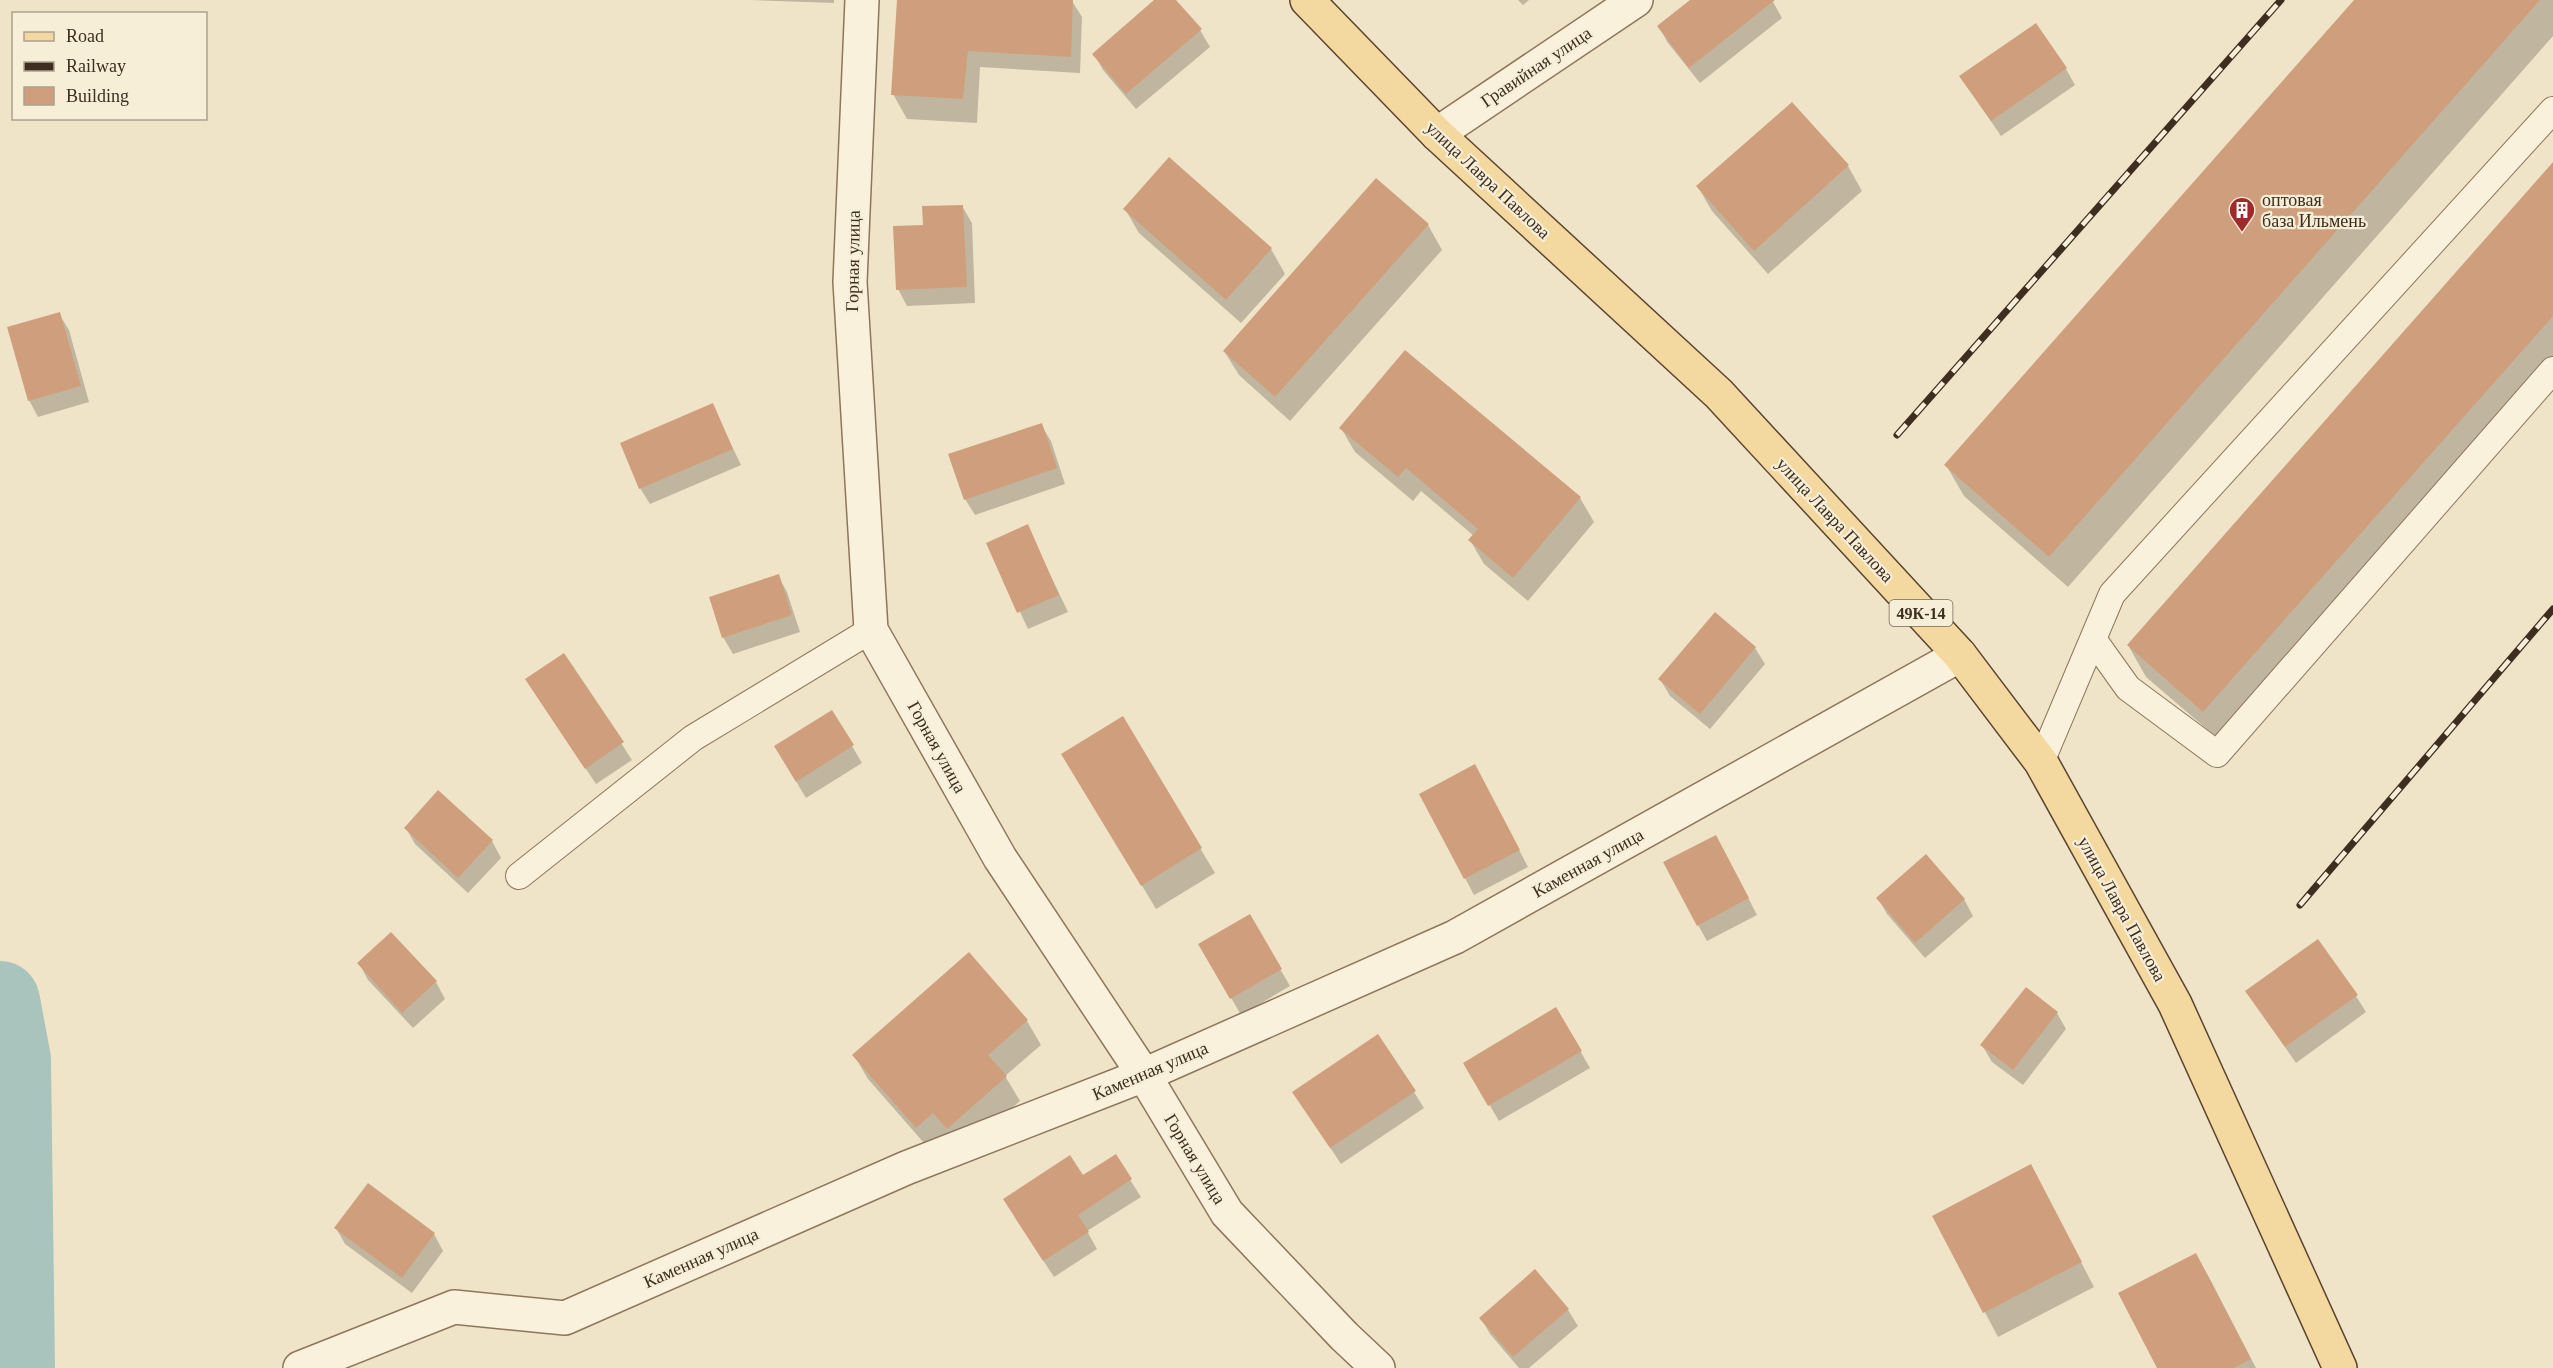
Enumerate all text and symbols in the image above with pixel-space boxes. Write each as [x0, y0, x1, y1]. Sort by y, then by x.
legend [12, 12, 207, 120]
street label: Гравийная улица [1477, 23, 1595, 111]
text: Road [66, 26, 104, 46]
text: Railway [66, 56, 126, 76]
text: Building [66, 86, 129, 106]
street label: улица Лавра Павлова [1422, 117, 1554, 243]
place label: оптовая база Ильмень [2262, 190, 2366, 231]
building icon: оптовая база Ильмень [2227, 195, 2257, 233]
street label: Горная улица [842, 210, 864, 312]
street label: улица Лавра Павлова [1772, 454, 1898, 586]
road number: 49К-14 [1890, 600, 1952, 626]
street label: Горная улица [904, 698, 970, 796]
street label: Каменная улица [1529, 824, 1647, 902]
street label: улица Лавра Павлова [2074, 833, 2170, 985]
street label: Каменная улица [1089, 1038, 1211, 1104]
street label: Горная улица [1160, 1110, 1230, 1208]
street label: Каменная улица [640, 1224, 762, 1292]

